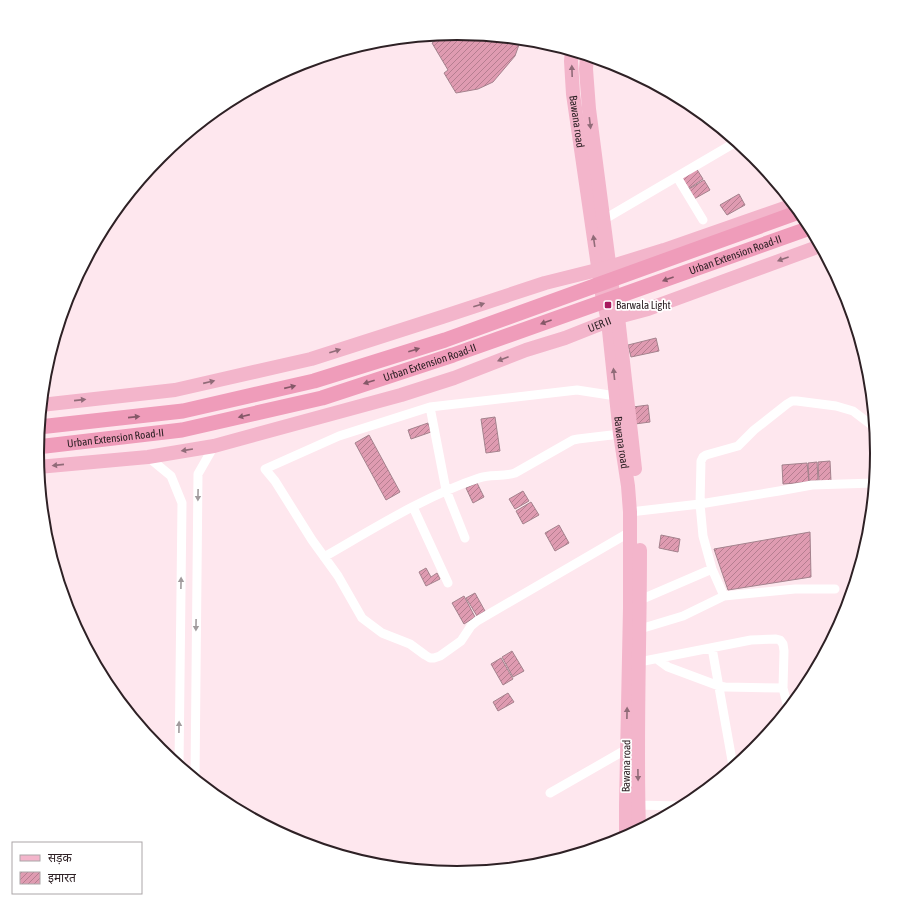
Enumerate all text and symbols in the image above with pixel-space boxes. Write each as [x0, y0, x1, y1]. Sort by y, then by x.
one-way arrow [568, 65, 575, 77]
street label: Bawana road [567, 95, 587, 149]
one-way arrow [587, 116, 594, 129]
street label: Urban Extension Road-II [687, 233, 783, 277]
one-way arrow [591, 235, 597, 247]
one-way arrow [777, 257, 789, 263]
one-way arrow [662, 276, 674, 282]
place label: Barwala Light [616, 299, 671, 311]
marker: Barwala Light [603, 300, 613, 310]
one-way arrow [474, 301, 486, 307]
street label: UER II [586, 314, 613, 334]
one-way arrow [539, 320, 551, 326]
street label: Urban Extension Road-II [382, 341, 478, 384]
one-way arrow [408, 347, 420, 353]
one-way arrow [329, 348, 341, 354]
one-way arrow [496, 357, 508, 363]
one-way arrow [611, 368, 617, 380]
one-way arrow [202, 379, 215, 385]
one-way arrow [363, 379, 375, 385]
one-way arrow [283, 383, 296, 389]
one-way arrow [74, 397, 86, 404]
one-way arrow [128, 413, 140, 420]
one-way arrow [238, 413, 250, 419]
street label: Bawana road [612, 416, 631, 469]
street label: Urban Extension Road-II [66, 426, 165, 449]
one-way arrow [181, 448, 193, 454]
one-way arrow [52, 462, 64, 469]
one-way arrow [195, 489, 201, 502]
one-way arrow [178, 576, 184, 589]
one-way arrow [193, 619, 199, 632]
one-way arrow [624, 707, 631, 719]
one-way arrow [176, 720, 182, 733]
street label: Bawana road [620, 740, 632, 792]
one-way arrow [634, 769, 641, 781]
legend [12, 842, 142, 894]
text: सड़क [48, 851, 73, 865]
text: इमारत [48, 871, 77, 885]

